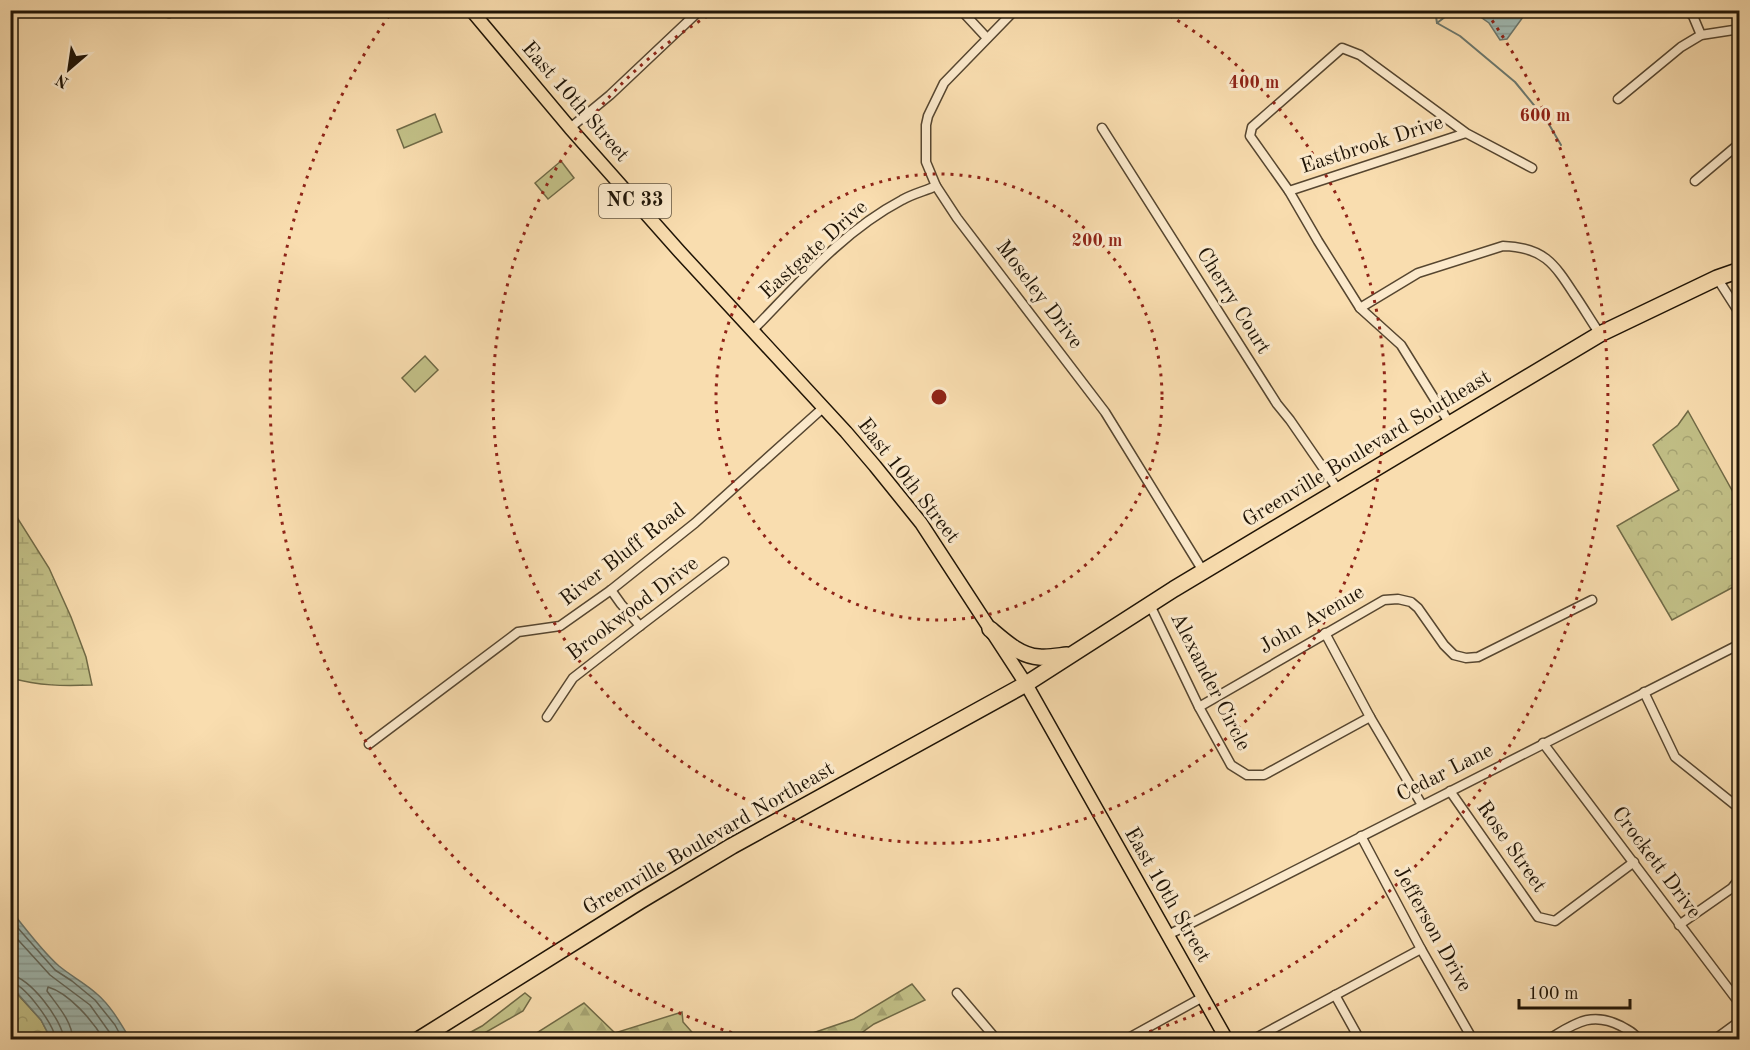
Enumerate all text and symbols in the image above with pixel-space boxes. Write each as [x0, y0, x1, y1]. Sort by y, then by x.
street label: East 10th Street [517, 38, 633, 166]
north arrow [39, 39, 99, 99]
text: N [53, 70, 72, 90]
text: 400 m [1229, 74, 1279, 92]
text: 600 m [1520, 107, 1570, 125]
street label: Eastbrook Drive [1298, 112, 1446, 178]
road number: NC 33 [599, 184, 671, 218]
street label: Eastgate Drive [756, 197, 872, 303]
text: 200 m [1072, 232, 1122, 250]
street label: Moseley Drive [992, 237, 1086, 353]
street label: Cherry Court [1192, 244, 1274, 358]
street label: Greenville Boulevard Southeast [1239, 366, 1495, 532]
centre of rings [929, 387, 949, 407]
street label: East 10th Street [853, 415, 963, 547]
street label: River Bluff Road [556, 500, 690, 610]
street label: Brookwood Drive [563, 553, 703, 665]
street label: John Avenue [1256, 582, 1368, 658]
street label: Alexander Circle [1166, 610, 1254, 754]
street label: Cedar Lane [1393, 740, 1497, 806]
street label: Greenville Boulevard Northeast [580, 758, 838, 920]
street label: Rose Street [1472, 798, 1550, 896]
street label: Crockett Drive [1607, 803, 1705, 923]
street label: East 10th Street [1120, 824, 1214, 966]
street label: Jefferson Drive [1389, 863, 1475, 995]
scale bar [1519, 972, 1630, 1010]
text: 100 m [1528, 985, 1579, 1003]

